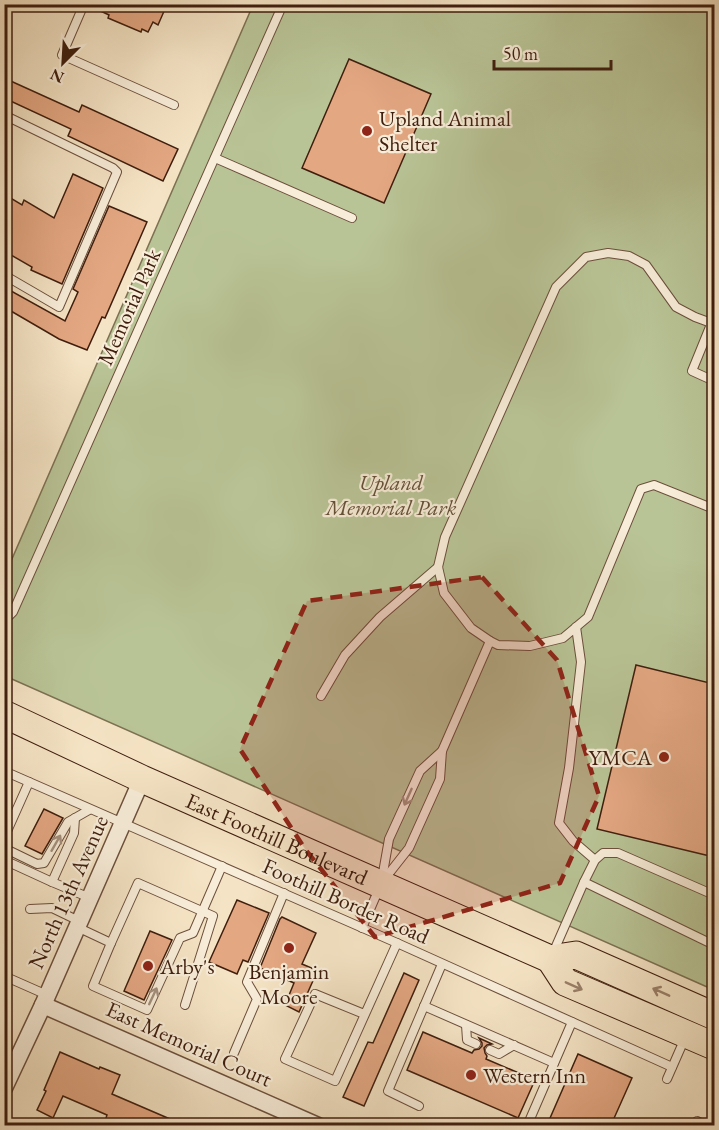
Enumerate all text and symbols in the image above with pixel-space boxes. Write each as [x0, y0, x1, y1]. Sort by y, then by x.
north arrow [33, 33, 93, 93]
scale bar [494, 33, 611, 71]
text: 50 m [503, 42, 538, 65]
text: N [47, 64, 67, 88]
place label: Upland Animal Shelter [379, 104, 511, 158]
marker: Upland Animal Shelter [360, 124, 374, 138]
street label: Memorial Park [90, 244, 168, 370]
park label: Upland Memorial Park [323, 468, 457, 522]
place label: YMCA [589, 743, 653, 772]
marker: YMCA [657, 750, 671, 764]
street label: East Foothill Boulevard [181, 786, 373, 892]
one-way arrow [402, 788, 413, 806]
street label: North 13th Avenue [21, 810, 115, 973]
one-way arrow [50, 835, 62, 852]
street label: Foothill Border Road [258, 851, 435, 951]
marker: Benjamin Moore [282, 941, 296, 955]
place label: Arby's [159, 952, 215, 981]
place label: Benjamin Moore [249, 957, 330, 1011]
marker: Arby's [141, 959, 155, 973]
one-way arrow [565, 981, 583, 992]
one-way arrow [652, 986, 671, 997]
one-way arrow [149, 987, 160, 1005]
street label: East Memorial Court [102, 994, 277, 1094]
place label: Western Inn [483, 1061, 587, 1090]
marker: Western Inn [464, 1068, 478, 1082]

